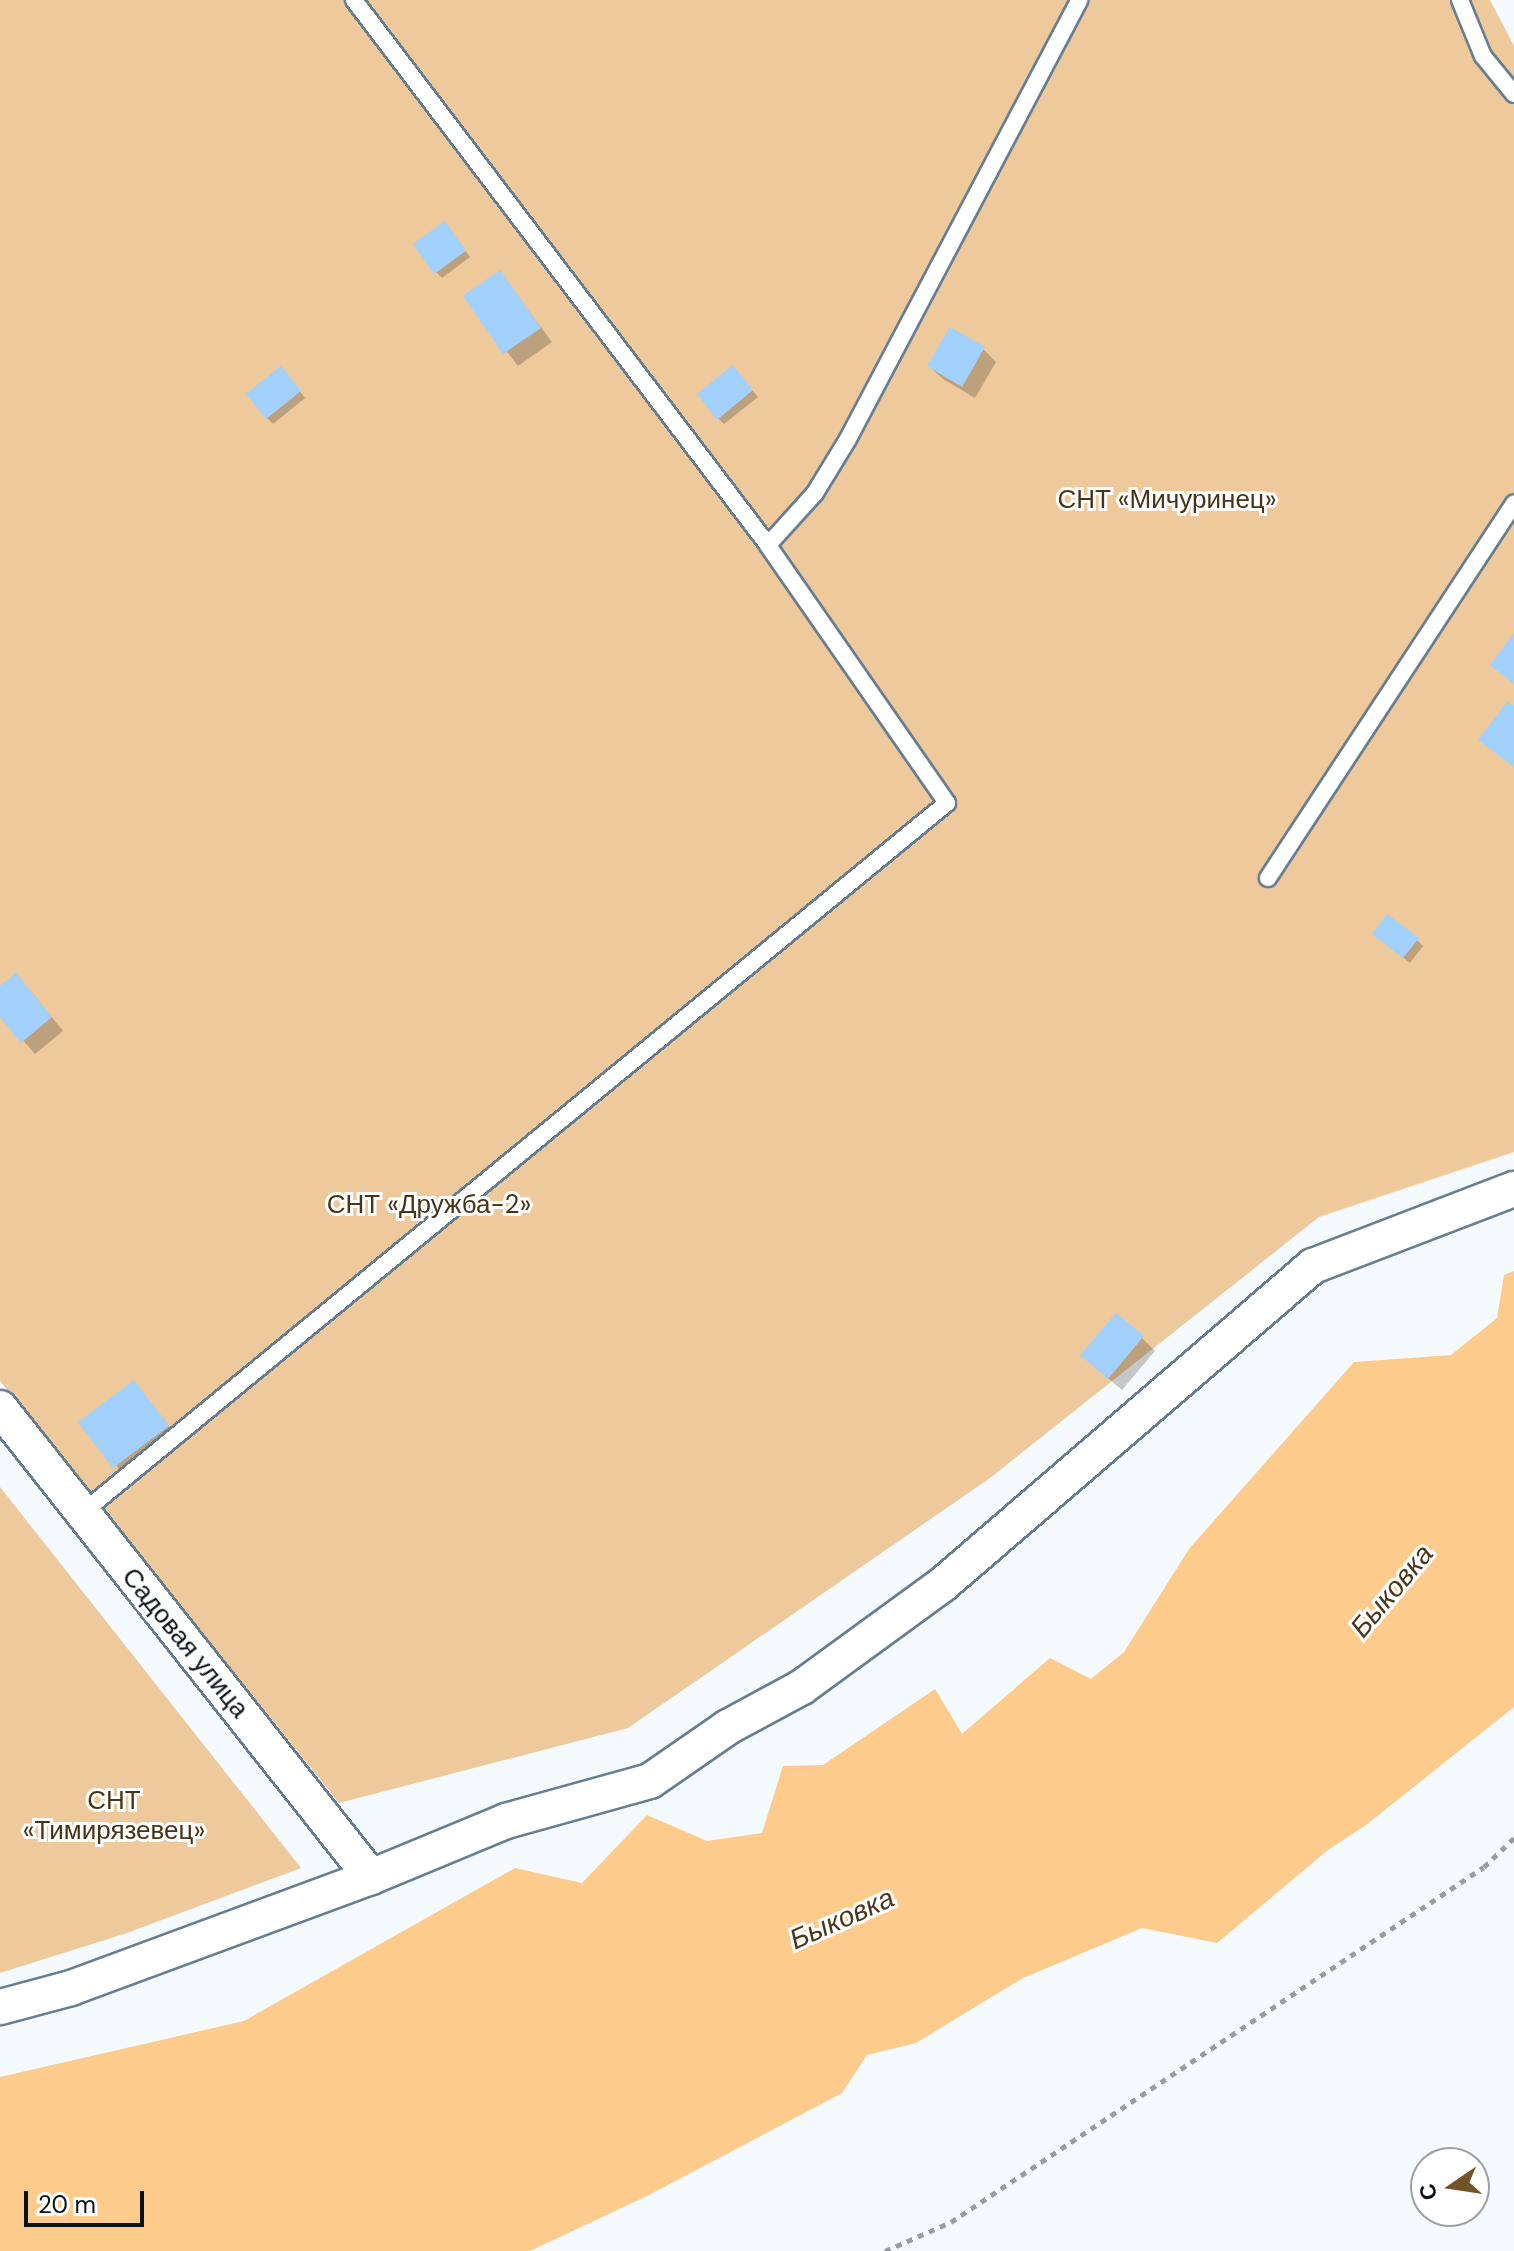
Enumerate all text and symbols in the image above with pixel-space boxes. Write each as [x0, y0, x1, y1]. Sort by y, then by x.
park label: СНТ «Мичуринец» [1058, 484, 1276, 516]
park label: СНТ «Дружба-2» [327, 1189, 531, 1221]
water label: Быковка [1343, 1538, 1441, 1644]
street label: Садовая улица [115, 1562, 255, 1724]
park label: СНТ «Тимирязевец» [23, 1785, 205, 1846]
water label: Быковка [784, 1881, 900, 1957]
north arrow [1410, 2147, 1490, 2227]
scale bar [28, 2175, 148, 2225]
text: С [1412, 2181, 1444, 2203]
text: 20 m [38, 2189, 96, 2220]

